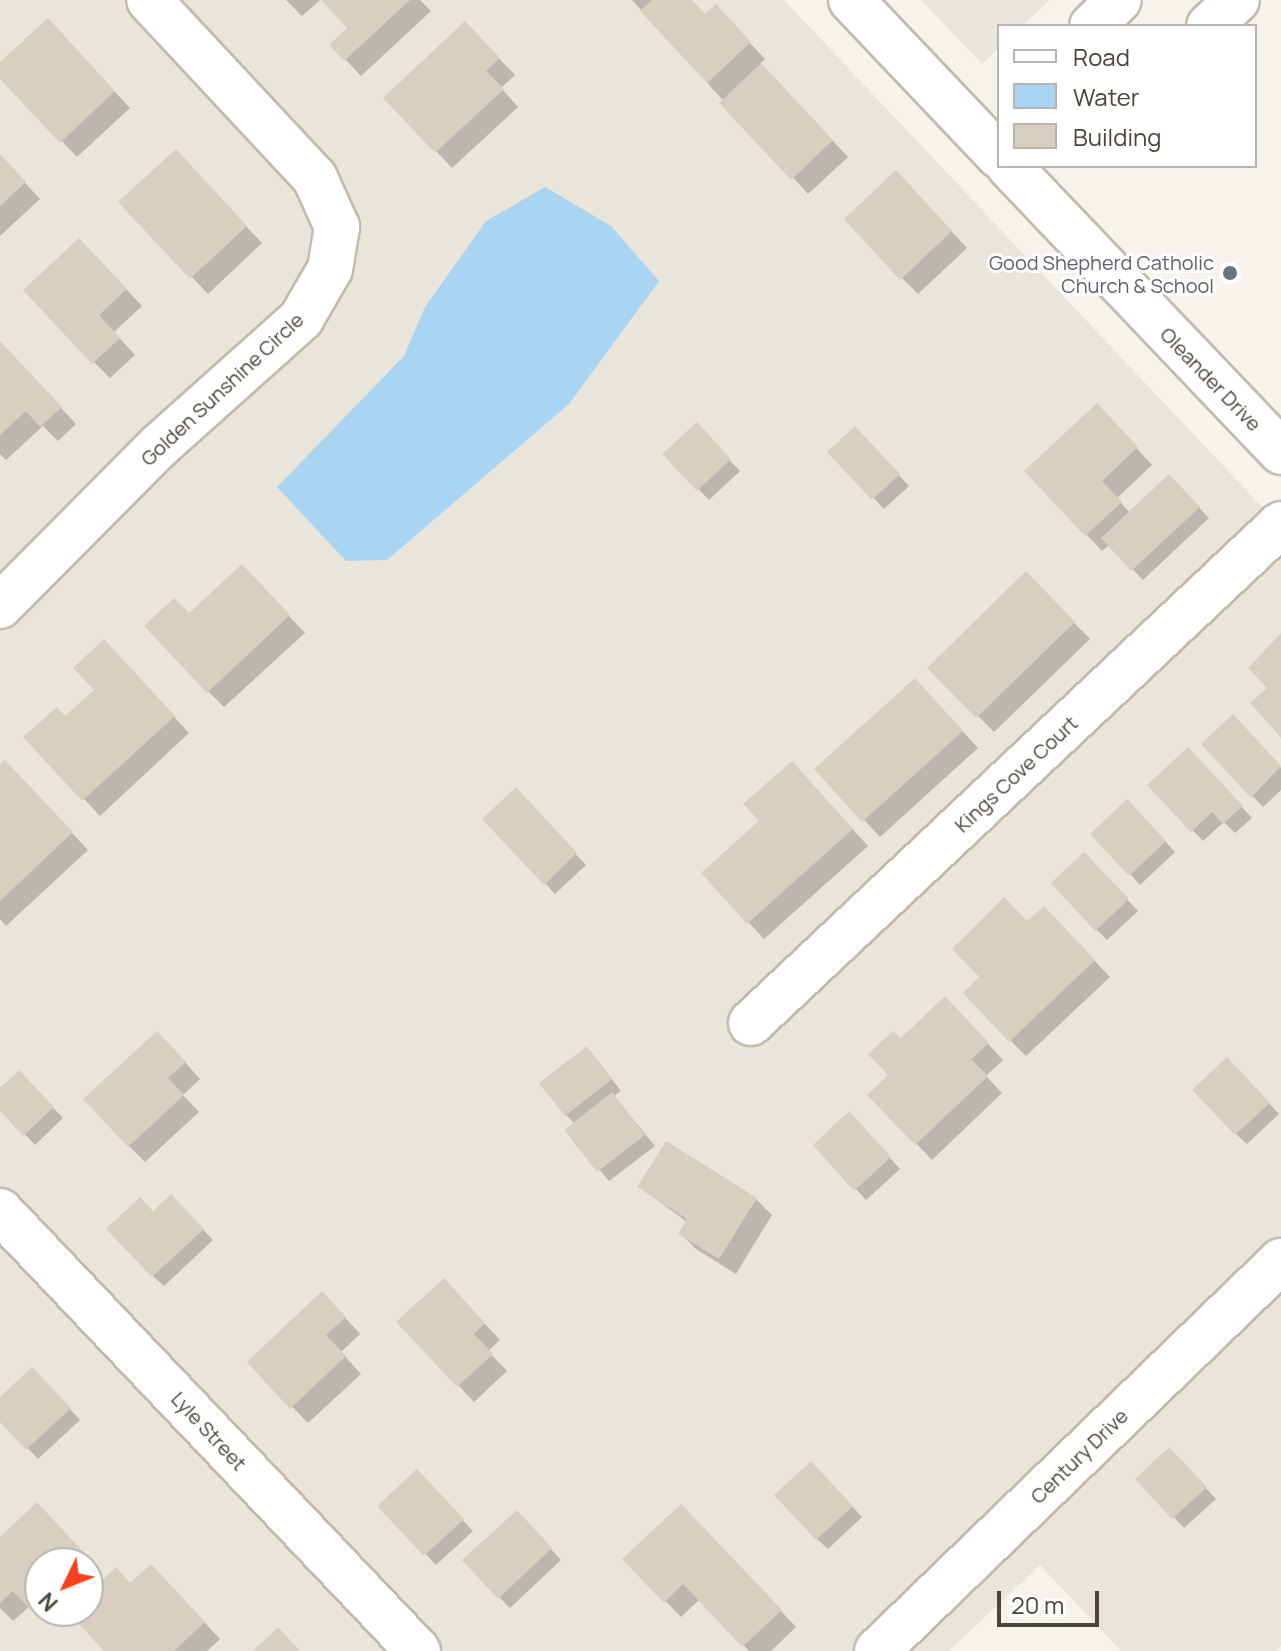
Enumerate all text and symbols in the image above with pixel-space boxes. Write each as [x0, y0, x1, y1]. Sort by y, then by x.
legend [997, 24, 1257, 168]
text: Road [1073, 40, 1130, 73]
text: Water [1073, 80, 1140, 113]
text: Building [1073, 120, 1161, 153]
place label: Good Shepherd Catholic Church & School [989, 250, 1214, 297]
marker: Good Shepherd Catholic Church & School [1221, 264, 1239, 282]
street label: Golden Sunshine Circle [136, 307, 308, 471]
street label: Oleander Drive [1155, 322, 1267, 436]
street label: Kings Cove Court [950, 711, 1082, 837]
street label: Lyle Street [167, 1387, 251, 1475]
street label: Century Drive [1025, 1404, 1133, 1508]
north arrow [24, 1547, 104, 1627]
scale bar [1001, 1575, 1103, 1625]
text: N [32, 1586, 64, 1618]
text: 20 m [1011, 1588, 1064, 1621]

